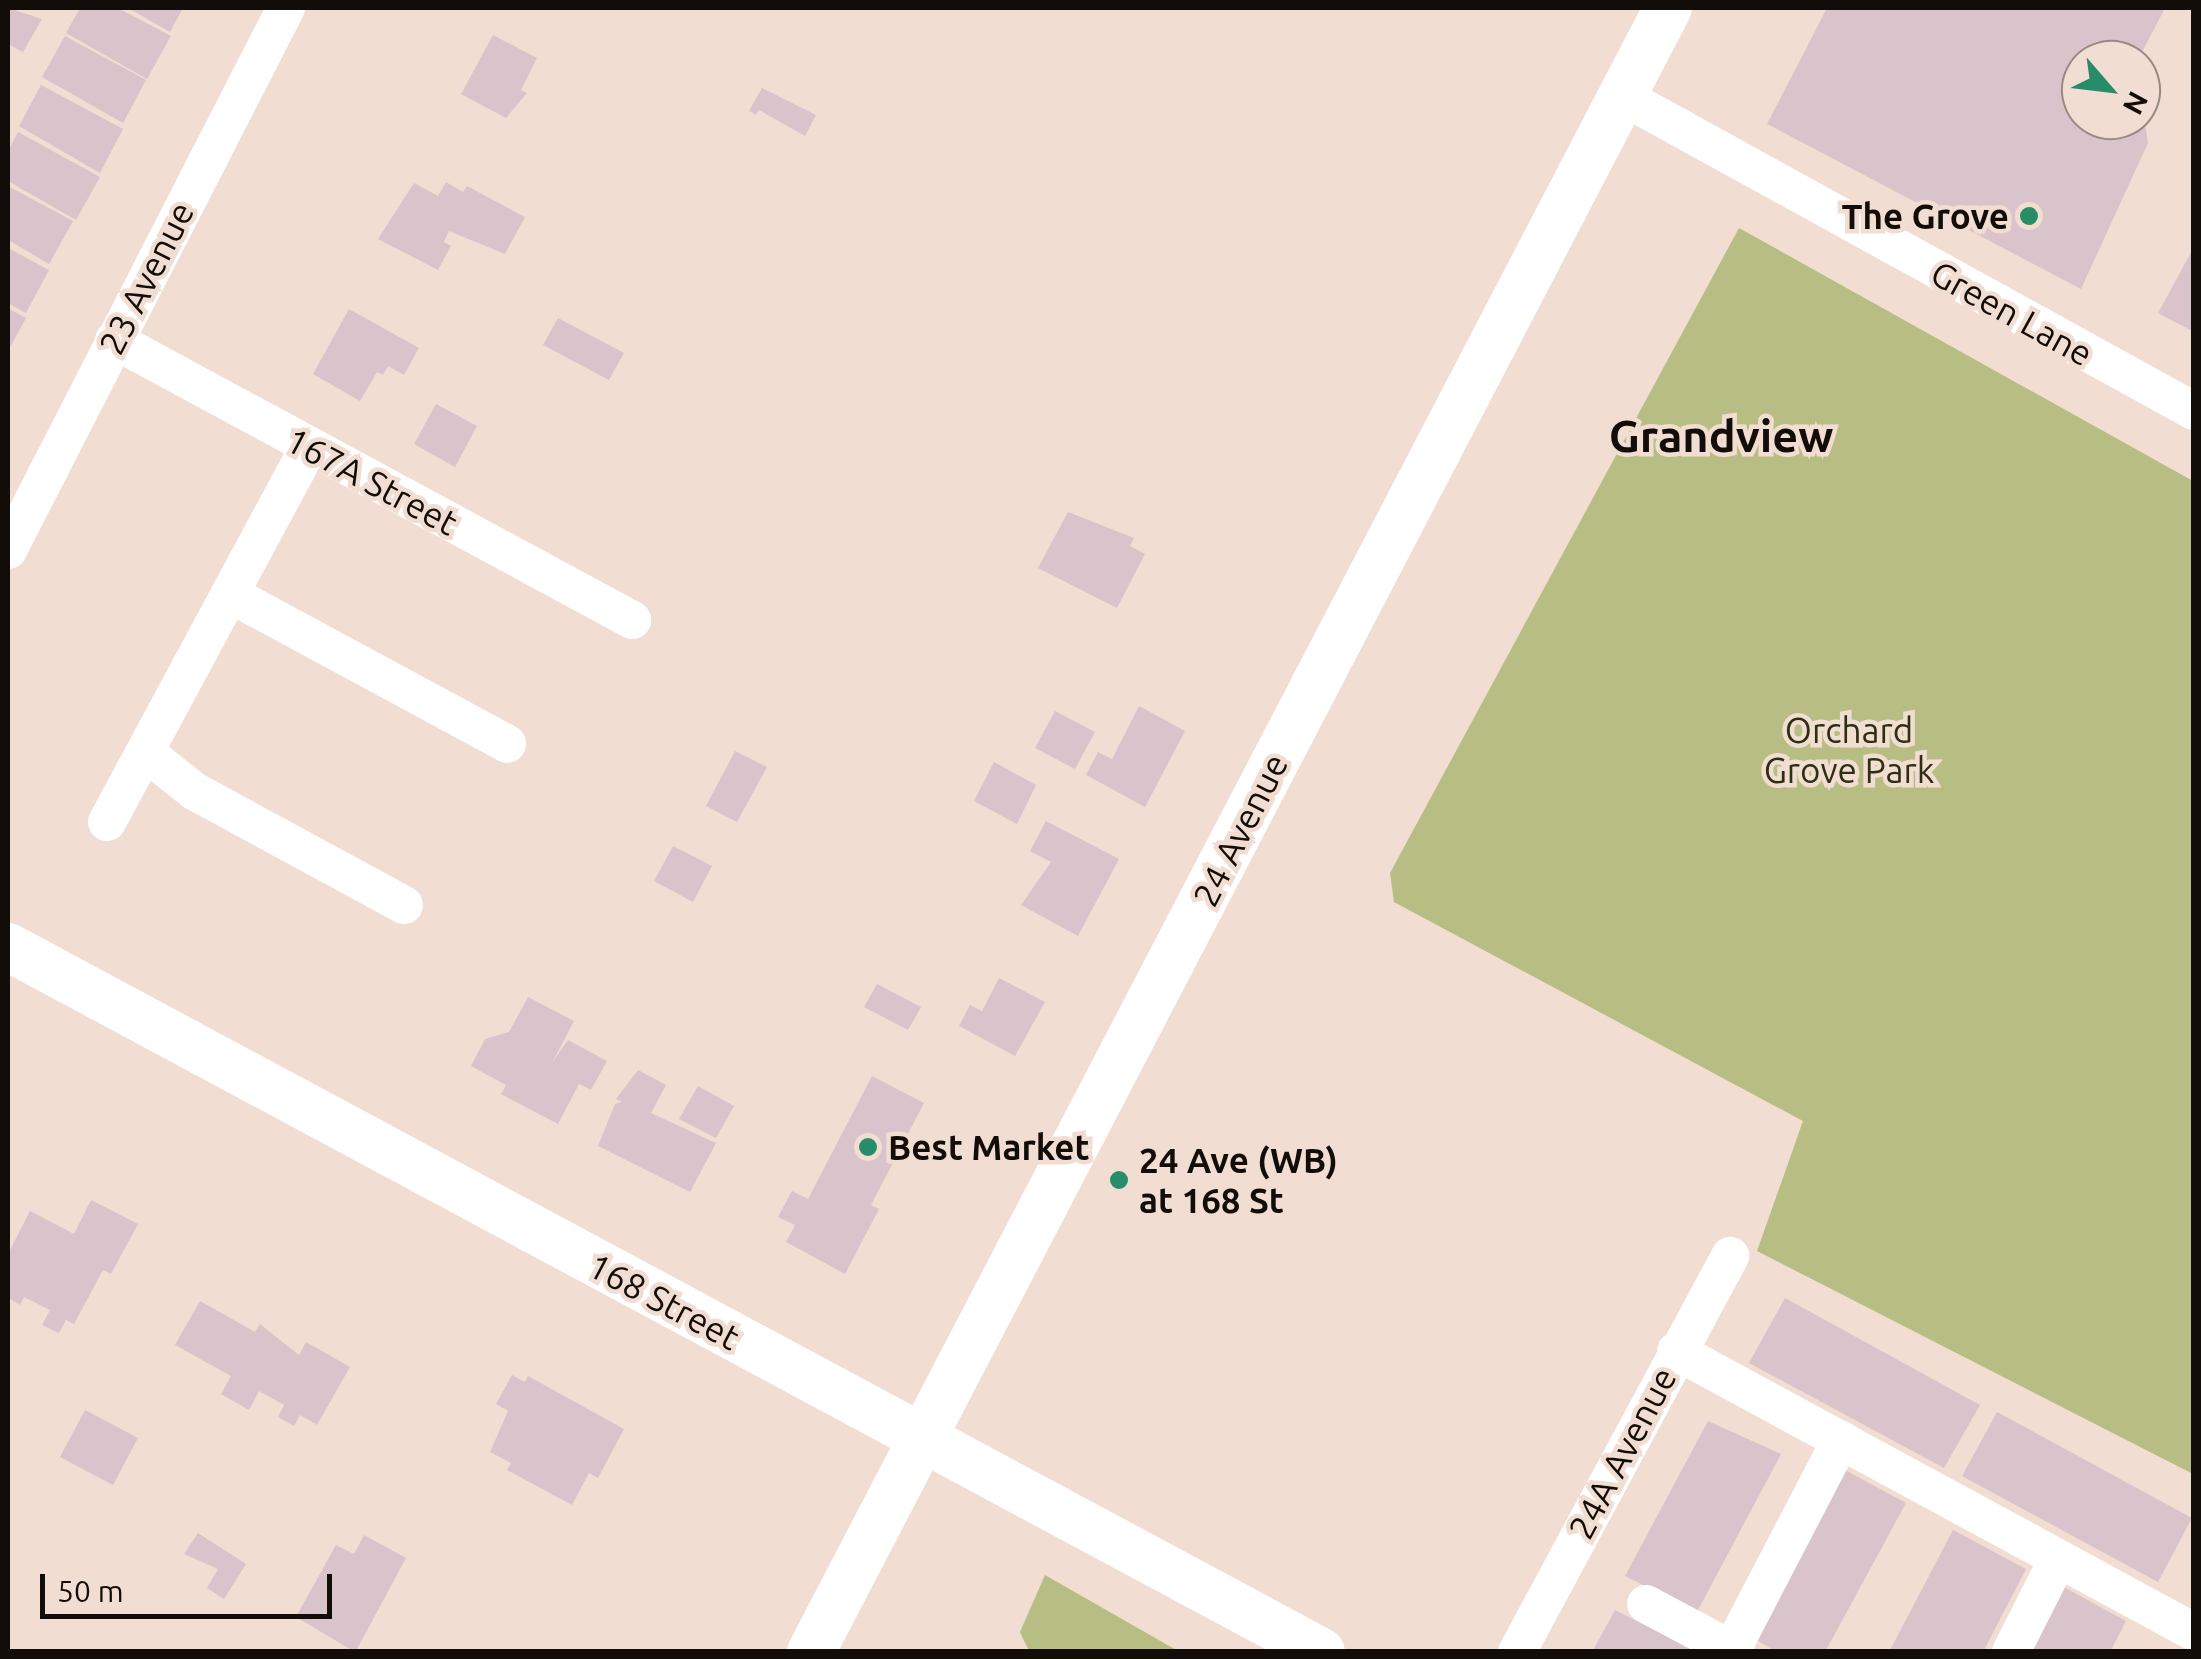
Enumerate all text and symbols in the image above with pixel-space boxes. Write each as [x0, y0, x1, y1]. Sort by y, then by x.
north arrow [2061, 40, 2161, 140]
text: N [2118, 87, 2155, 120]
street label: 23 Avenue [90, 195, 202, 361]
place label: The Grove [1842, 195, 2009, 237]
marker: The Grove [2018, 205, 2040, 227]
street label: Green Lane [1924, 251, 2100, 375]
district label: Grandview [1609, 409, 1833, 463]
street label: 167A Street [279, 418, 465, 544]
park label: Orchard Grove Park [1764, 709, 1934, 791]
street label: 24 Avenue [1184, 747, 1296, 913]
place label: Best Market [888, 1126, 1090, 1168]
marker: Best Market [857, 1136, 879, 1158]
place label: 24 Ave (WB) at 168 St [1139, 1139, 1338, 1221]
marker: 24 Ave (WB) at 168 St [1108, 1169, 1130, 1191]
street label: 168 Street [581, 1244, 747, 1358]
street label: 24A Avenue [1559, 1360, 1685, 1546]
scale bar [45, 1554, 338, 1616]
text: 50 m [57, 1574, 124, 1608]

